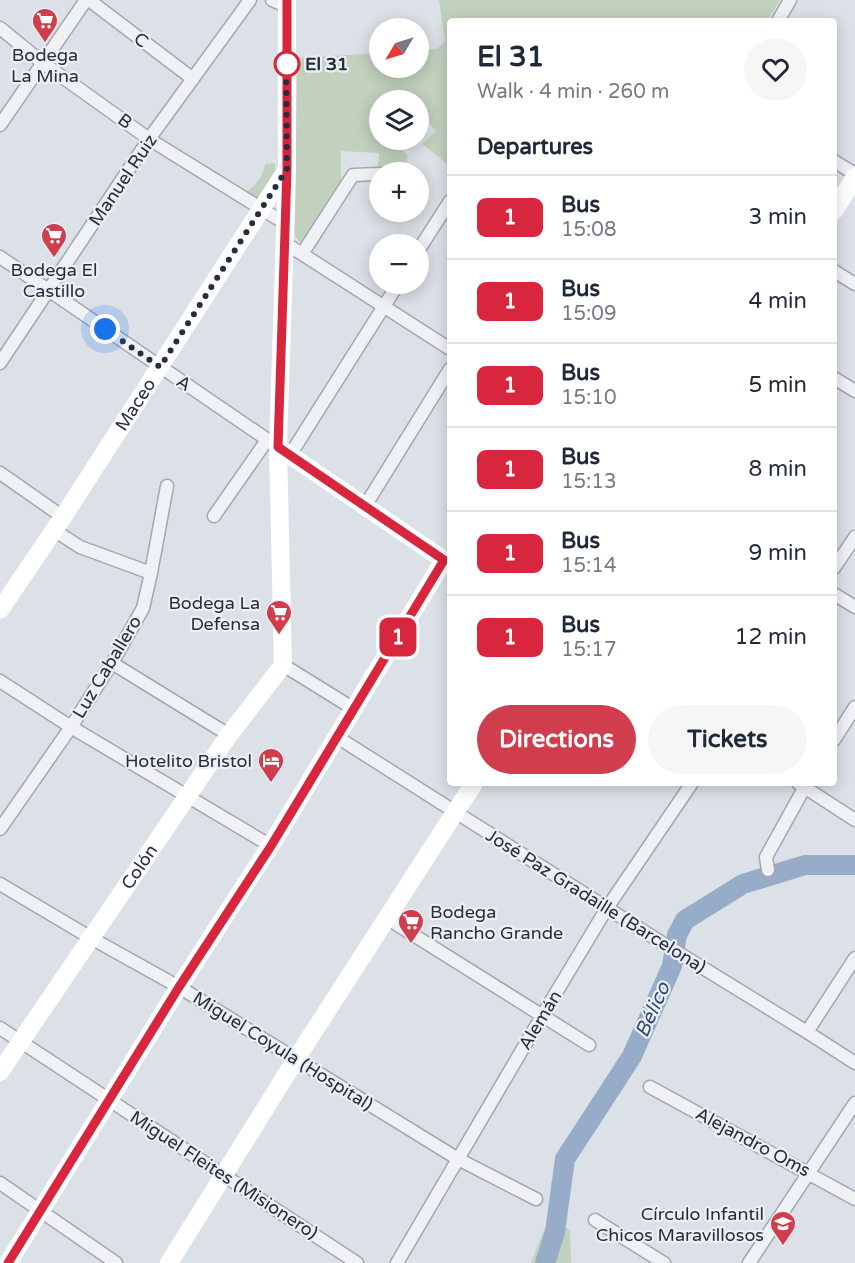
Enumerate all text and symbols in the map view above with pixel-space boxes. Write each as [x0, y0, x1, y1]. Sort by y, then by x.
supermarket icon: Bodega La Mina [30, 6, 60, 44]
north arrow [369, 18, 429, 78]
map controls [369, 18, 429, 294]
street label: C [129, 27, 153, 53]
button: heart [744, 38, 807, 101]
text: El 31 [477, 40, 544, 74]
place label: Bodega La Mina [11, 44, 79, 87]
marker: El 31 [274, 51, 300, 77]
place label: El 31 [305, 53, 348, 75]
text: Walk · 4 min · 260 m [477, 80, 669, 104]
button: layers [369, 90, 429, 150]
street label: B [113, 108, 137, 134]
street label: Manuel Ruiz [84, 130, 162, 230]
text: Departures [477, 134, 593, 160]
button: + [369, 162, 429, 222]
text: Bus [561, 192, 600, 218]
text: 3 min [748, 204, 807, 230]
text: 1 [503, 205, 517, 230]
text: 15:08 [561, 218, 616, 242]
supermarket icon: Bodega El Castillo [39, 221, 69, 259]
button: − [369, 234, 429, 294]
place label: Bodega El Castillo [11, 259, 98, 302]
text: Bus [561, 276, 600, 302]
text: 4 min [748, 288, 807, 314]
text: 1 [503, 289, 517, 314]
text: 15:09 [561, 302, 616, 326]
your location [90, 314, 120, 344]
text: Bus [561, 360, 600, 386]
street label: A [172, 370, 196, 396]
text: 5 min [748, 372, 807, 398]
text: 1 [503, 373, 517, 398]
street label: Maceo [110, 374, 160, 435]
text: 15:10 [561, 386, 616, 410]
text: Bus [561, 444, 600, 470]
text: 8 min [748, 456, 807, 482]
text: 1 [503, 457, 517, 482]
text: 15:13 [561, 470, 616, 494]
text: Bus [561, 528, 600, 554]
text: 9 min [748, 540, 807, 566]
text: 1 [503, 541, 517, 566]
text: 15:14 [561, 554, 616, 578]
place label: Bodega La Defensa [168, 592, 260, 635]
supermarket icon: Bodega La Defensa [264, 598, 294, 636]
street label: Luz Caballero [68, 612, 146, 722]
text: Bus [561, 612, 600, 638]
line badge: 1 [378, 618, 418, 656]
text: 12 min [735, 624, 807, 650]
text: 1 [391, 625, 405, 650]
text: 1 [503, 625, 517, 650]
text: 15:17 [561, 638, 616, 662]
button: Directions [477, 705, 636, 774]
button: Tickets [648, 705, 807, 774]
hotel icon: Hotelito Bristol [256, 746, 286, 784]
place label: Hotelito Bristol [125, 750, 252, 772]
street label: José Paz Gradaille (Barcelona) [482, 824, 710, 978]
street label: Colón [116, 840, 162, 894]
place label: Bodega Rancho Grande [430, 901, 563, 944]
supermarket icon: Bodega Rancho Grande [396, 907, 426, 945]
water label: Bélico [630, 978, 676, 1041]
street label: Alemán [514, 986, 566, 1054]
street label: Miguel Coyula (Hospital) [189, 987, 377, 1115]
street label: Alejandro Oms [692, 1103, 814, 1181]
street label: Miguel Fleites (Misionero) [126, 1106, 322, 1244]
place label: Círculo Infantil Chicos Maravillosos [596, 1203, 764, 1246]
school or university icon: Círculo Infantil Chicos Maravillosos [768, 1209, 798, 1247]

